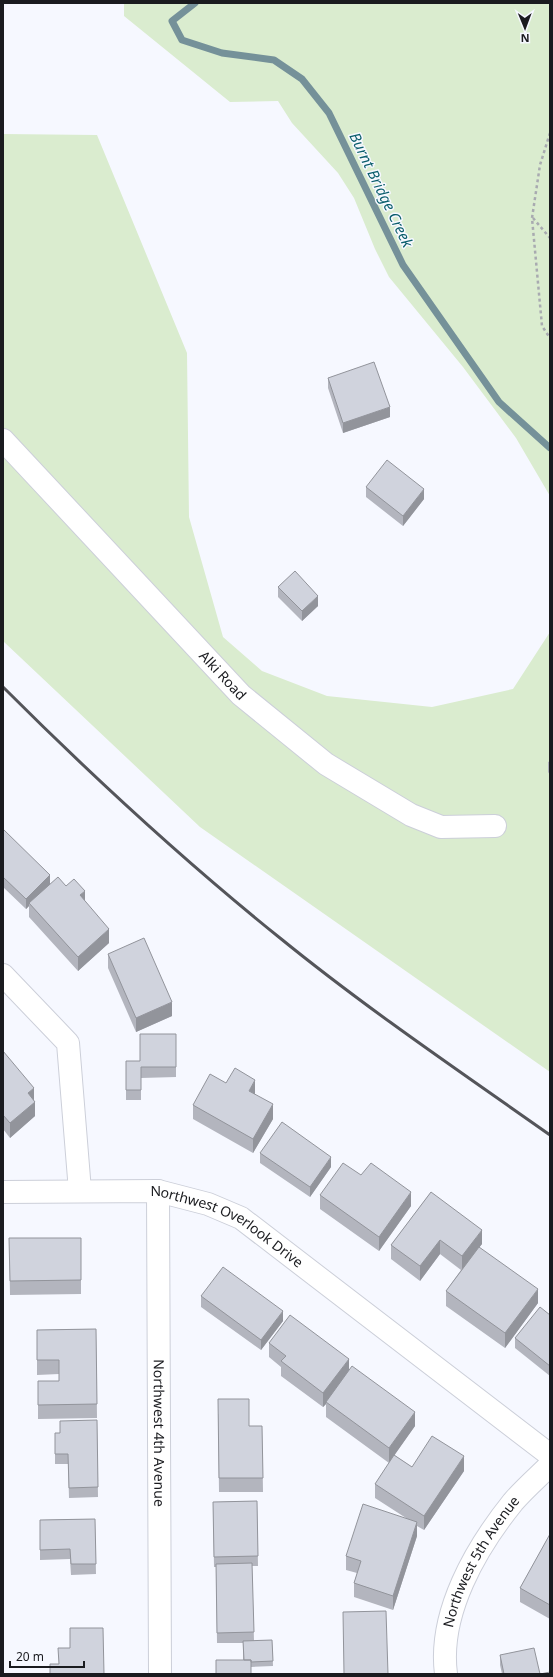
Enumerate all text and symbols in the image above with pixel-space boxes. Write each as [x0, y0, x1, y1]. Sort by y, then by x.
north arrow [505, 8, 545, 48]
text: N [521, 31, 530, 46]
water label: Burnt Bridge Creek [345, 129, 419, 251]
street label: Alki Road [195, 646, 251, 704]
street label: Northwest Overlook Drive [150, 1181, 308, 1271]
street label: Northwest 4th Avenue [150, 1359, 169, 1507]
street label: Northwest 5th Avenue [438, 1491, 523, 1629]
scale bar [10, 1643, 84, 1669]
text: 20 m [16, 1648, 44, 1665]

